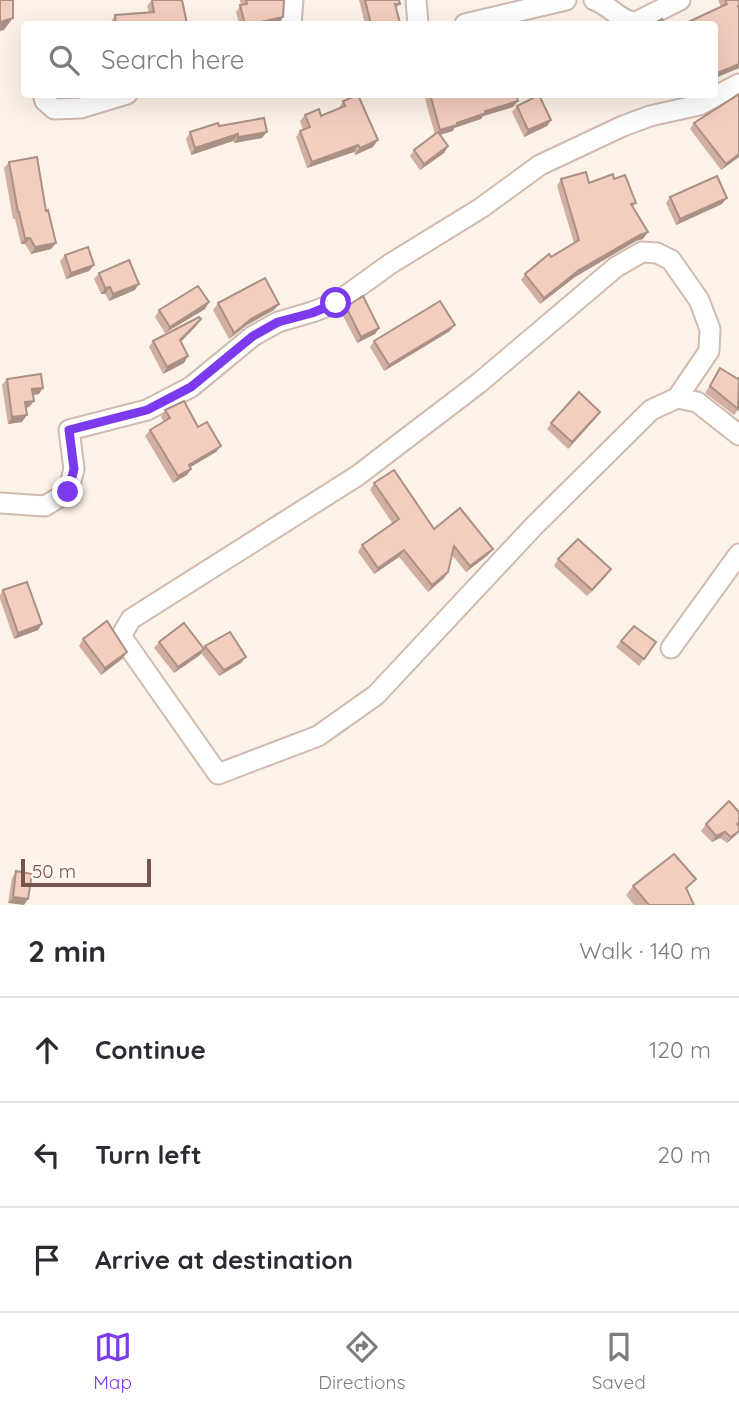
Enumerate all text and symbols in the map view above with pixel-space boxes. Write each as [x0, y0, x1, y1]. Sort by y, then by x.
search box [21, 21, 718, 98]
icon: search [45, 41, 83, 79]
text: Search here [101, 43, 245, 76]
route start [320, 287, 351, 318]
route end [52, 476, 83, 507]
scale bar [21, 856, 150, 888]
text: 50 m [32, 859, 76, 883]
text: 2 min [28, 932, 106, 970]
text: Walk · 140 m [579, 936, 711, 965]
icon: ahead [28, 1031, 66, 1069]
text: Continue [95, 1033, 206, 1066]
text: 120 m [649, 1035, 711, 1064]
icon: left [28, 1136, 66, 1174]
text: Turn left [95, 1138, 202, 1171]
text: 20 m [657, 1140, 711, 1169]
icon: arrive [28, 1241, 66, 1279]
text: Arrive at destination [95, 1243, 353, 1276]
tab: Map [93, 1328, 132, 1394]
tab: Directions [318, 1328, 405, 1394]
tab: Saved [592, 1328, 646, 1394]

